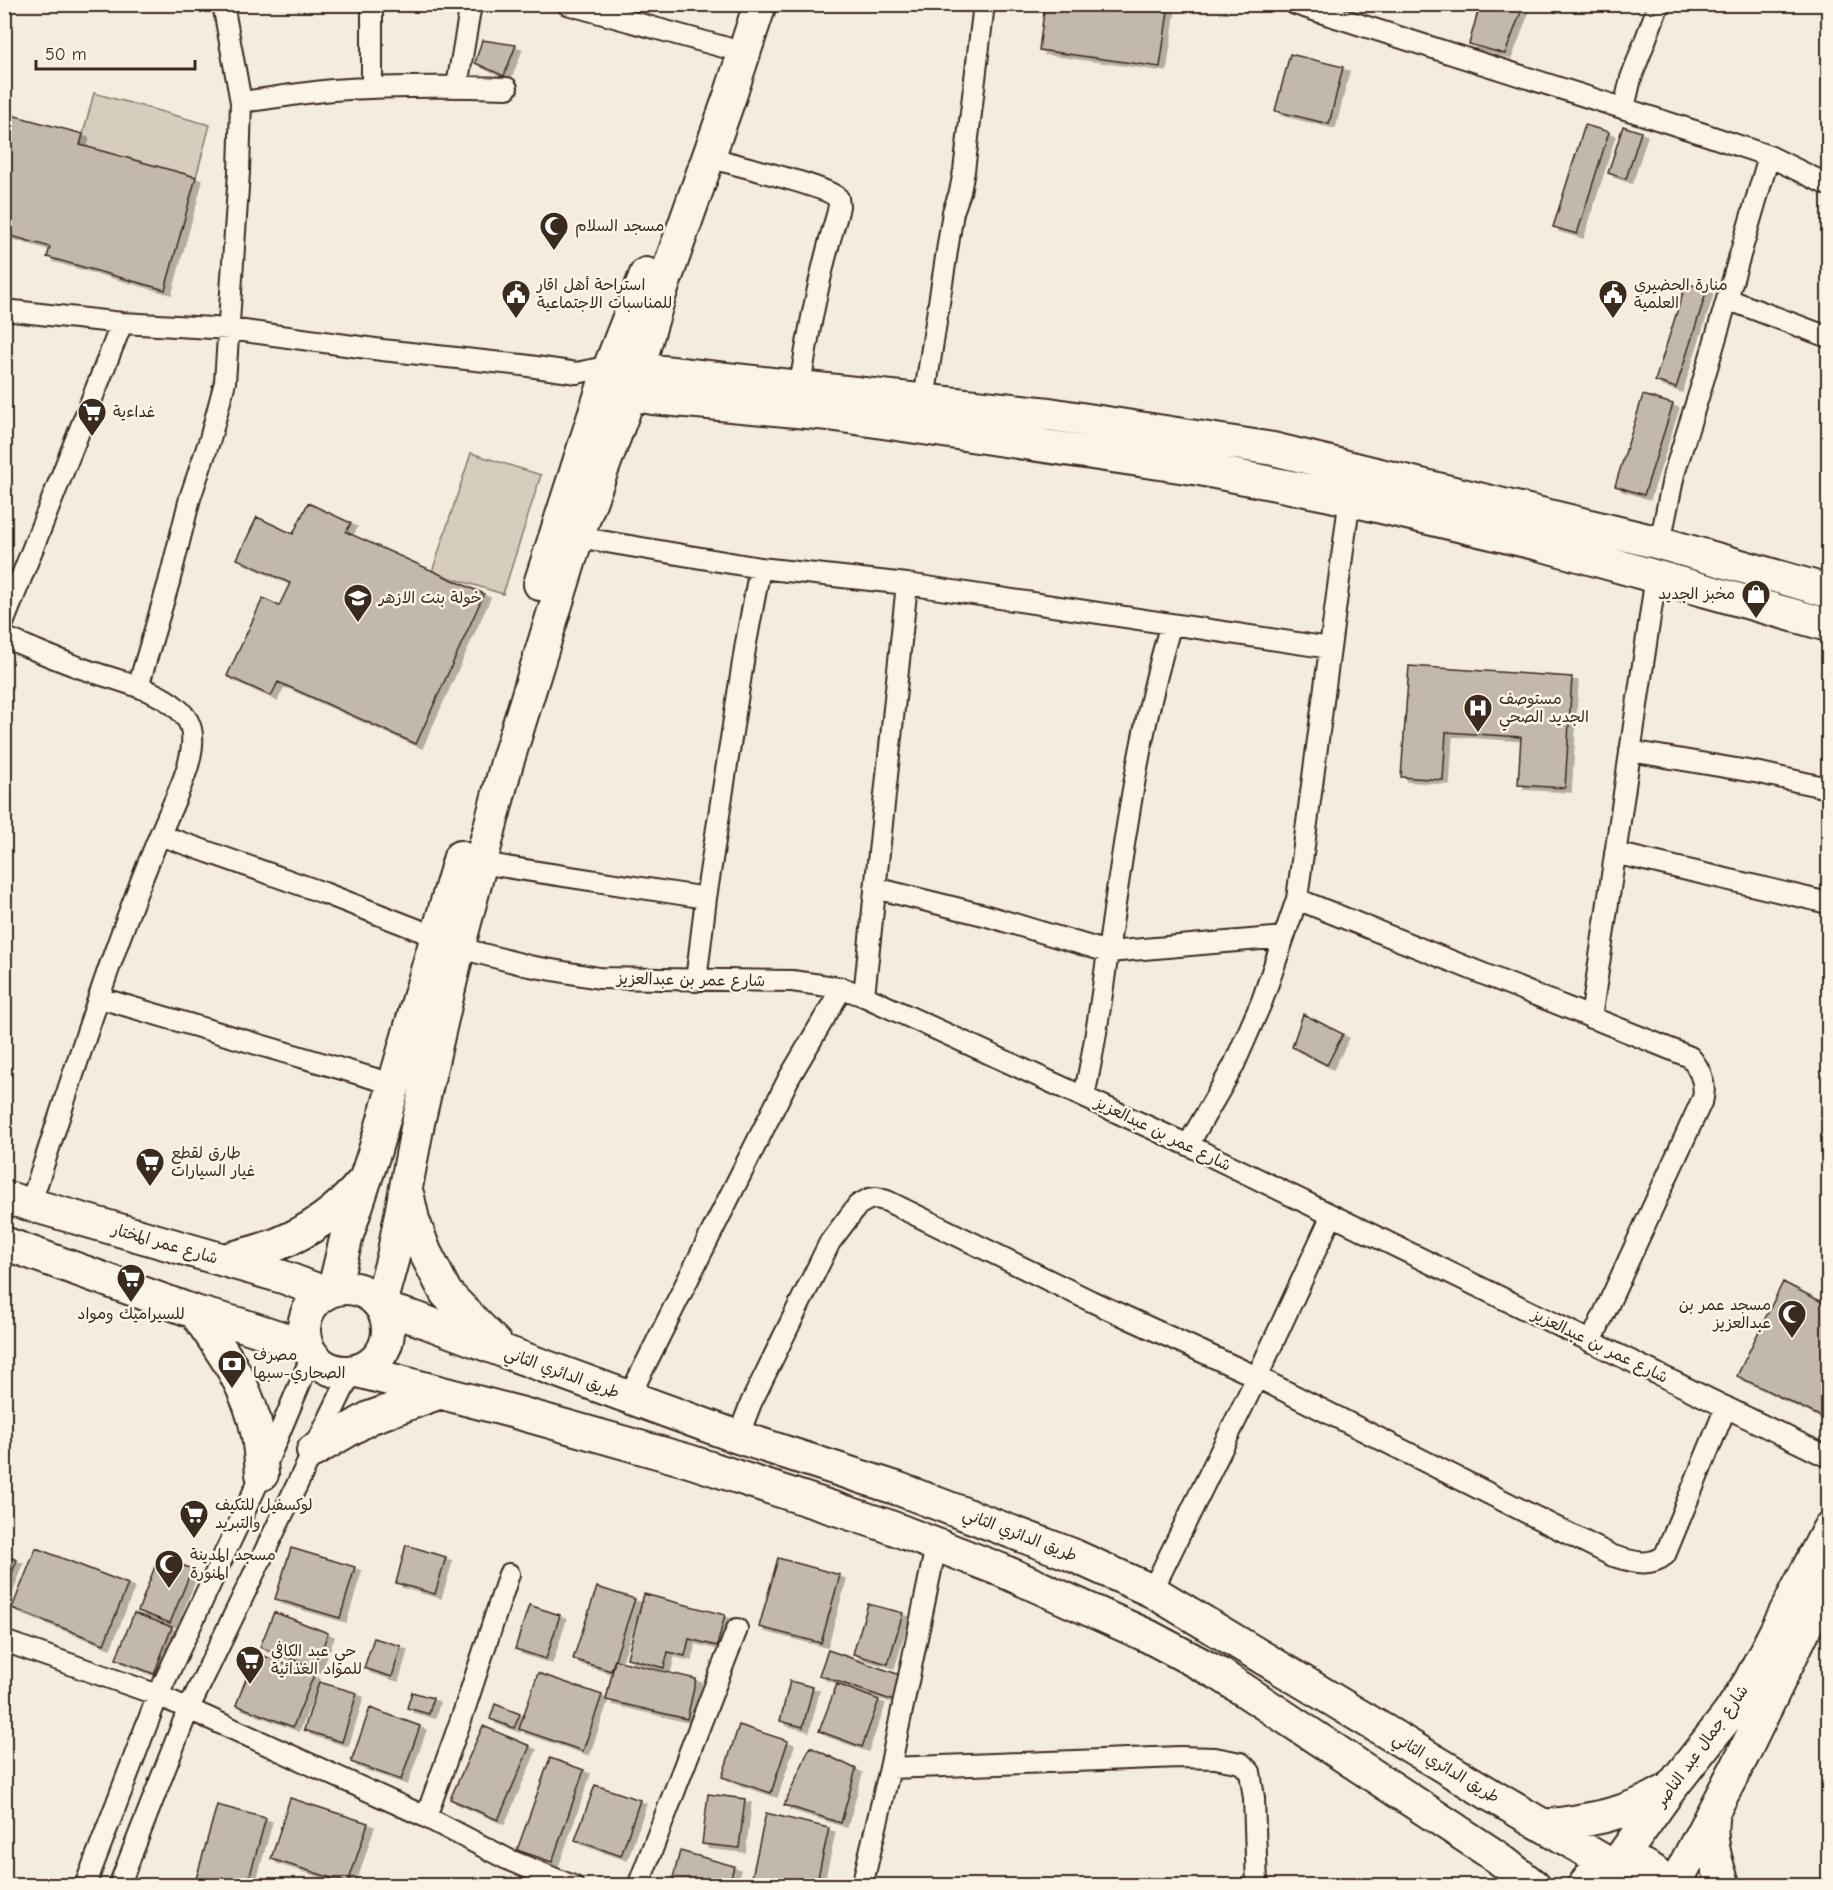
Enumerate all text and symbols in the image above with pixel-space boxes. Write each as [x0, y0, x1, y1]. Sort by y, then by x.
scale bar [36, 33, 195, 71]
text: 50 m [45, 44, 87, 65]
mosque icon: مسجد السلام [538, 210, 570, 252]
place label: مسجد السلام [575, 217, 664, 238]
place label: استراحة أهل اقار للمناسبات الاجتماعية [535, 276, 672, 312]
place label: منارة الحضيري العلمية [1634, 276, 1728, 312]
public building icon: استراحة أهل اقار للمناسبات الاجتماعية [500, 278, 532, 320]
public building icon: منارة الحضيري العلمية [1597, 278, 1629, 320]
supermarket icon: غداءية [76, 396, 108, 438]
place label: غداءية [113, 403, 155, 421]
shop icon: مخبز الجديد [1740, 578, 1772, 620]
school or university icon: خولة بنت الازهر [342, 582, 374, 624]
place label: مخبز الجديد [1658, 585, 1735, 603]
place label: خولة بنت الازهر [377, 589, 482, 608]
place label: مستوصف الجديد الصحي [1499, 690, 1589, 731]
hospital icon: مستوصف الجديد الصحي [1462, 692, 1494, 734]
street label: شارع عمر بن عبدالعزيز [615, 970, 765, 992]
street label: شارع عمر بن عبدالعزيز [1090, 1092, 1234, 1176]
place label: طارق لقطع غيار السيارات [171, 1144, 255, 1180]
supermarket icon: طارق لقطع غيار السيارات [134, 1146, 166, 1188]
street label: شارع عمر المختار [108, 1220, 220, 1270]
supermarket icon: للسيراميك ومواد [115, 1262, 147, 1304]
place label: مسجد عمر بن عبدالعزيز [1679, 1296, 1771, 1332]
mosque icon: مسجد عمر بن عبدالعزيز [1776, 1298, 1808, 1340]
street label: شارع عمر بن عبدالعزيز [1527, 1304, 1671, 1388]
place label: للسيراميك ومواد [77, 1305, 185, 1324]
street label: طريق الدائري الثاني [500, 1344, 622, 1407]
place label: مصرف الصحاري-سبها [253, 1346, 346, 1384]
bank icon: مصرف الصحاري-سبها [216, 1348, 248, 1390]
place label: لوكسفيل للتكيف والتبريد [215, 1496, 313, 1532]
supermarket icon: لوكسفيل للتكيف والتبريد [178, 1498, 210, 1540]
street label: طريق الدائري الثاني [959, 1505, 1080, 1570]
place label: مسجد المدينة المنورة [190, 1546, 276, 1583]
mosque icon: مسجد المدينة المنورة [153, 1548, 185, 1590]
place label: حي عبد الكافي للمواد الغذائية [271, 1641, 362, 1679]
supermarket icon: حي عبد الكافي للمواد الغذائية [234, 1644, 266, 1686]
street label: شارع جمال عبد الناصر [1651, 1682, 1754, 1813]
street label: طريق الدائري الثاني [1387, 1729, 1502, 1811]

